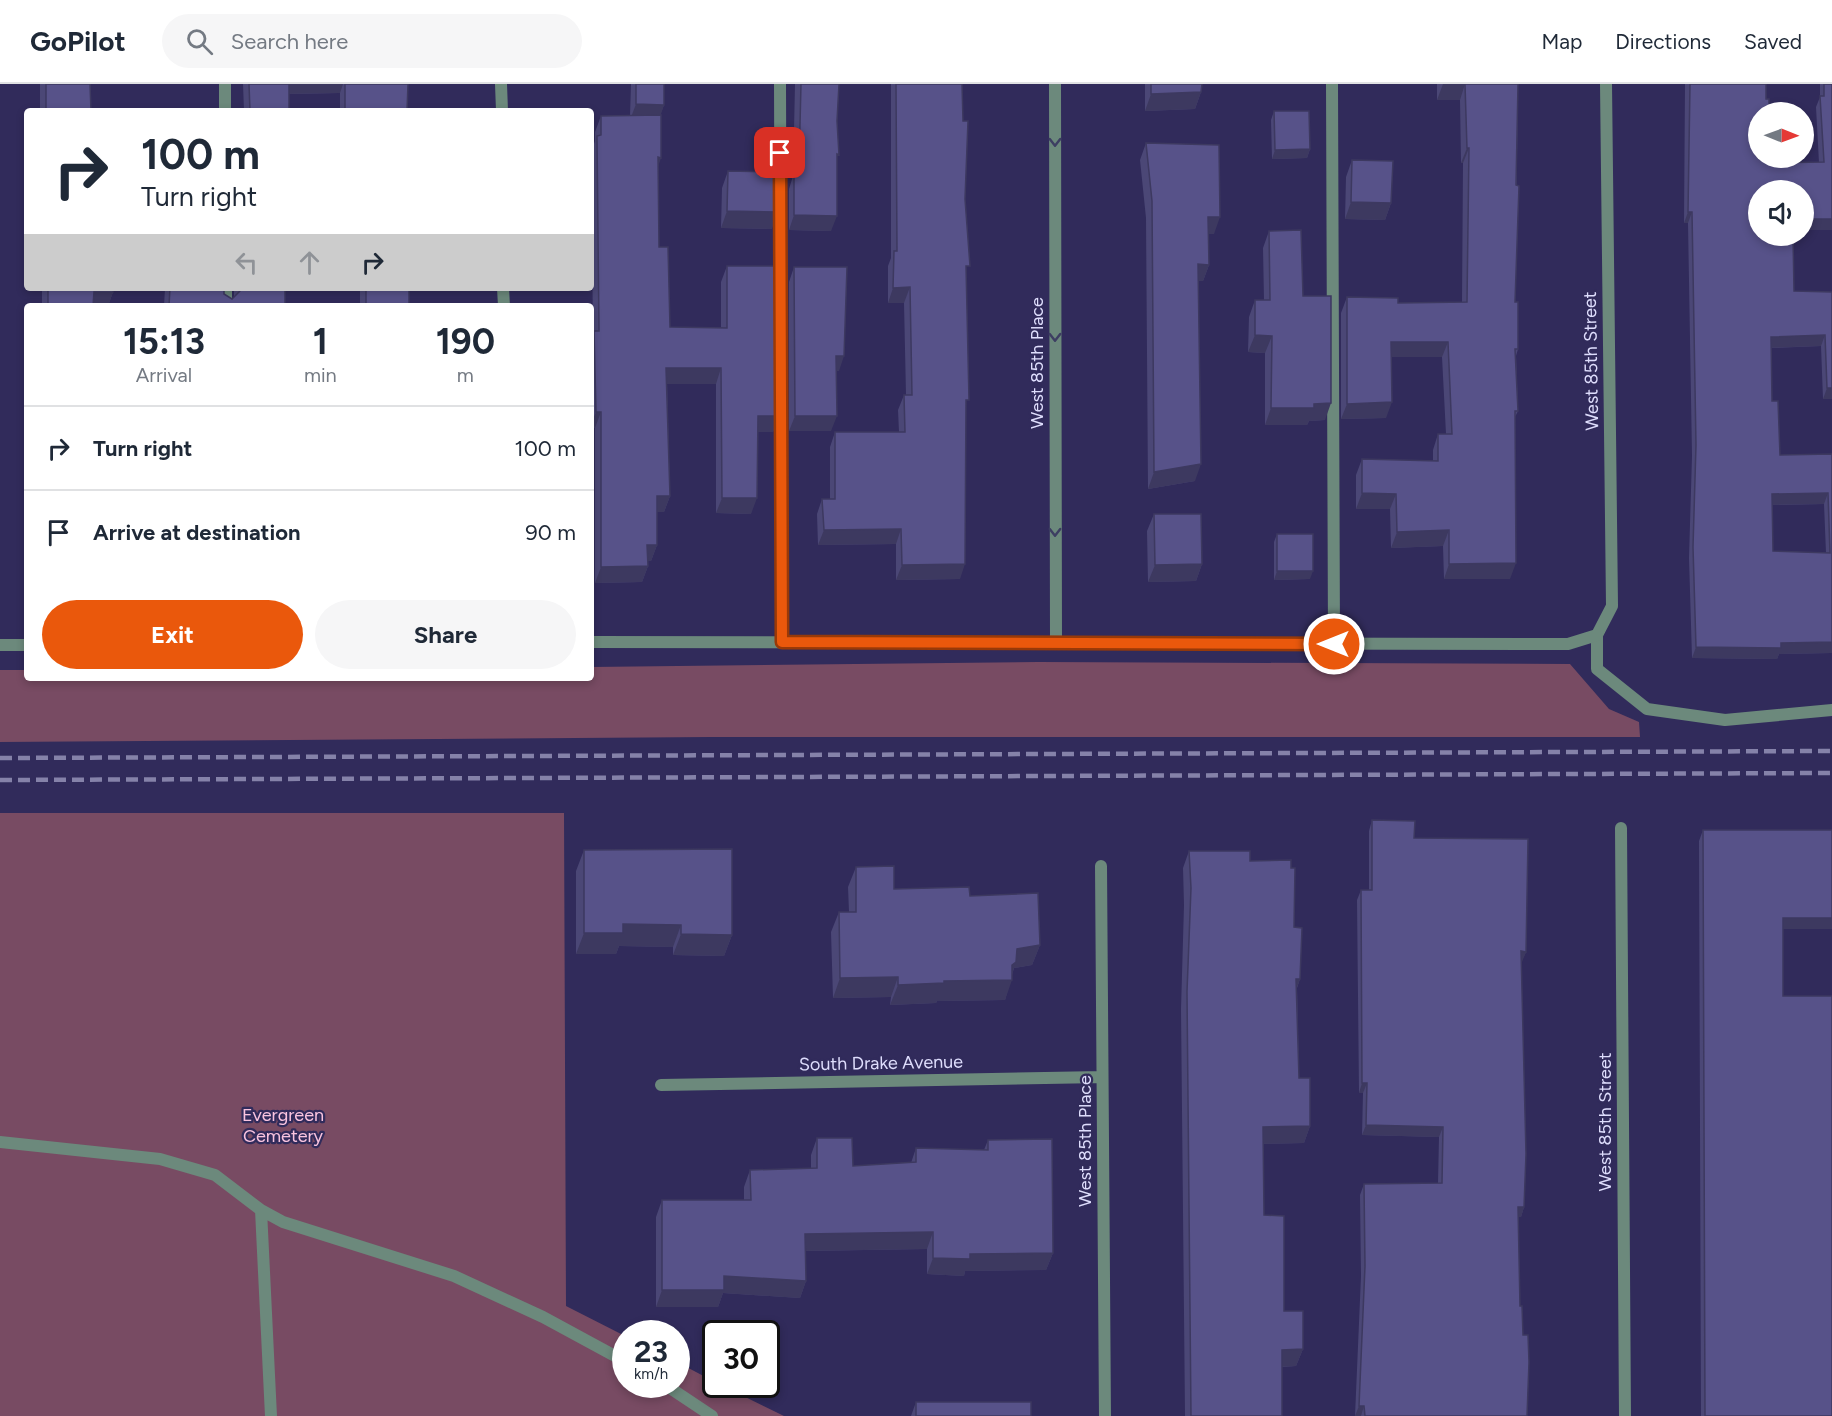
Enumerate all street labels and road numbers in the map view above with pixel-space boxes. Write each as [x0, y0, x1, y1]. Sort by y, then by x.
street label: West 85th Street [1579, 291, 1603, 431]
street label: West 85th Place [1026, 297, 1048, 429]
street label: South Drake Avenue [799, 1051, 963, 1075]
street label: West 85th Street [1594, 1052, 1616, 1192]
street label: West 85th Place [1074, 1075, 1096, 1207]

